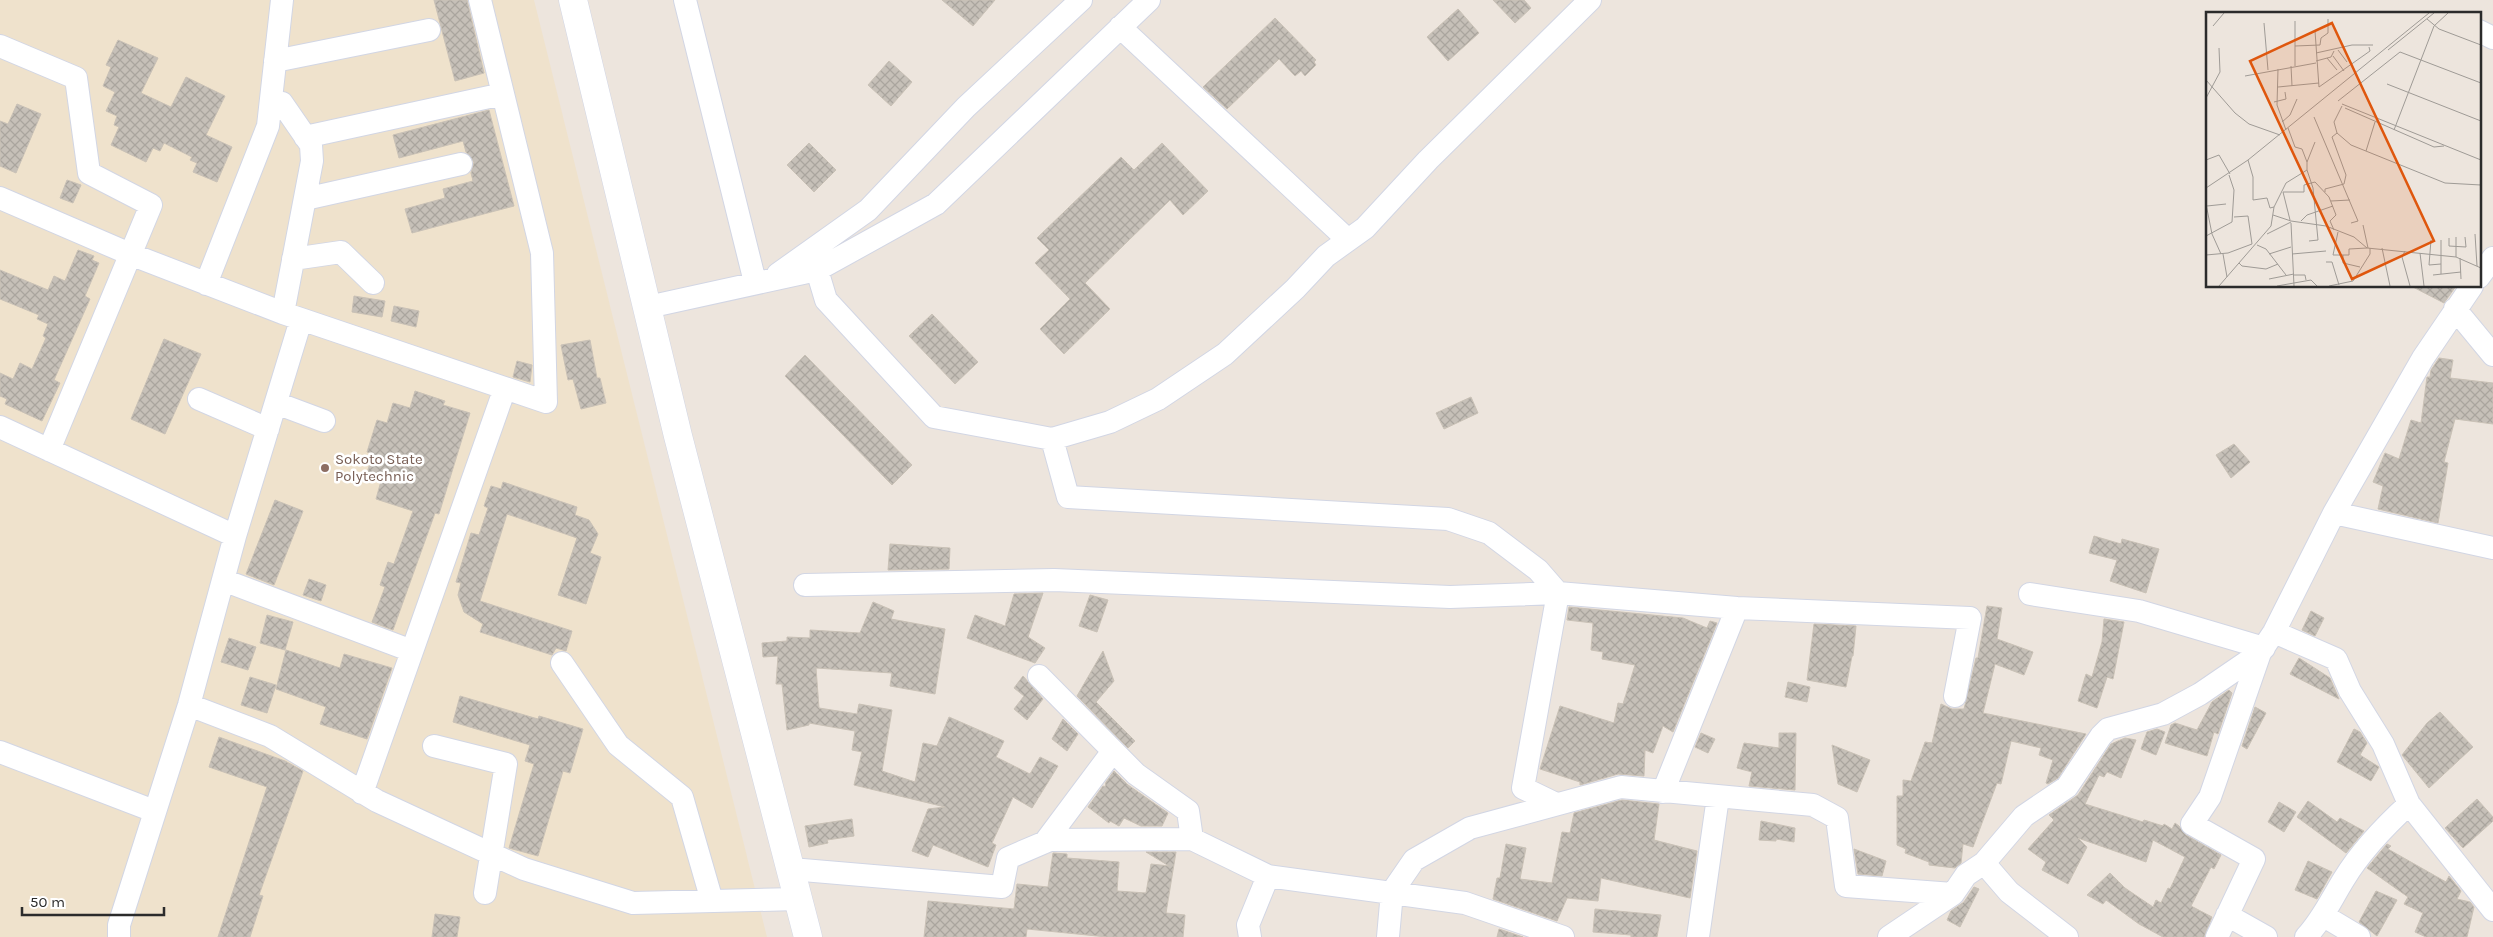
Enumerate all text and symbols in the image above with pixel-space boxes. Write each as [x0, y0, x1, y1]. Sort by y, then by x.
inset map [2206, 12, 2480, 288]
place label: Sokoto State Polytechnic [335, 450, 423, 485]
marker: Sokoto State Polytechnic [319, 462, 331, 474]
scale bar [22, 884, 165, 916]
text: 50 m [30, 893, 65, 911]

